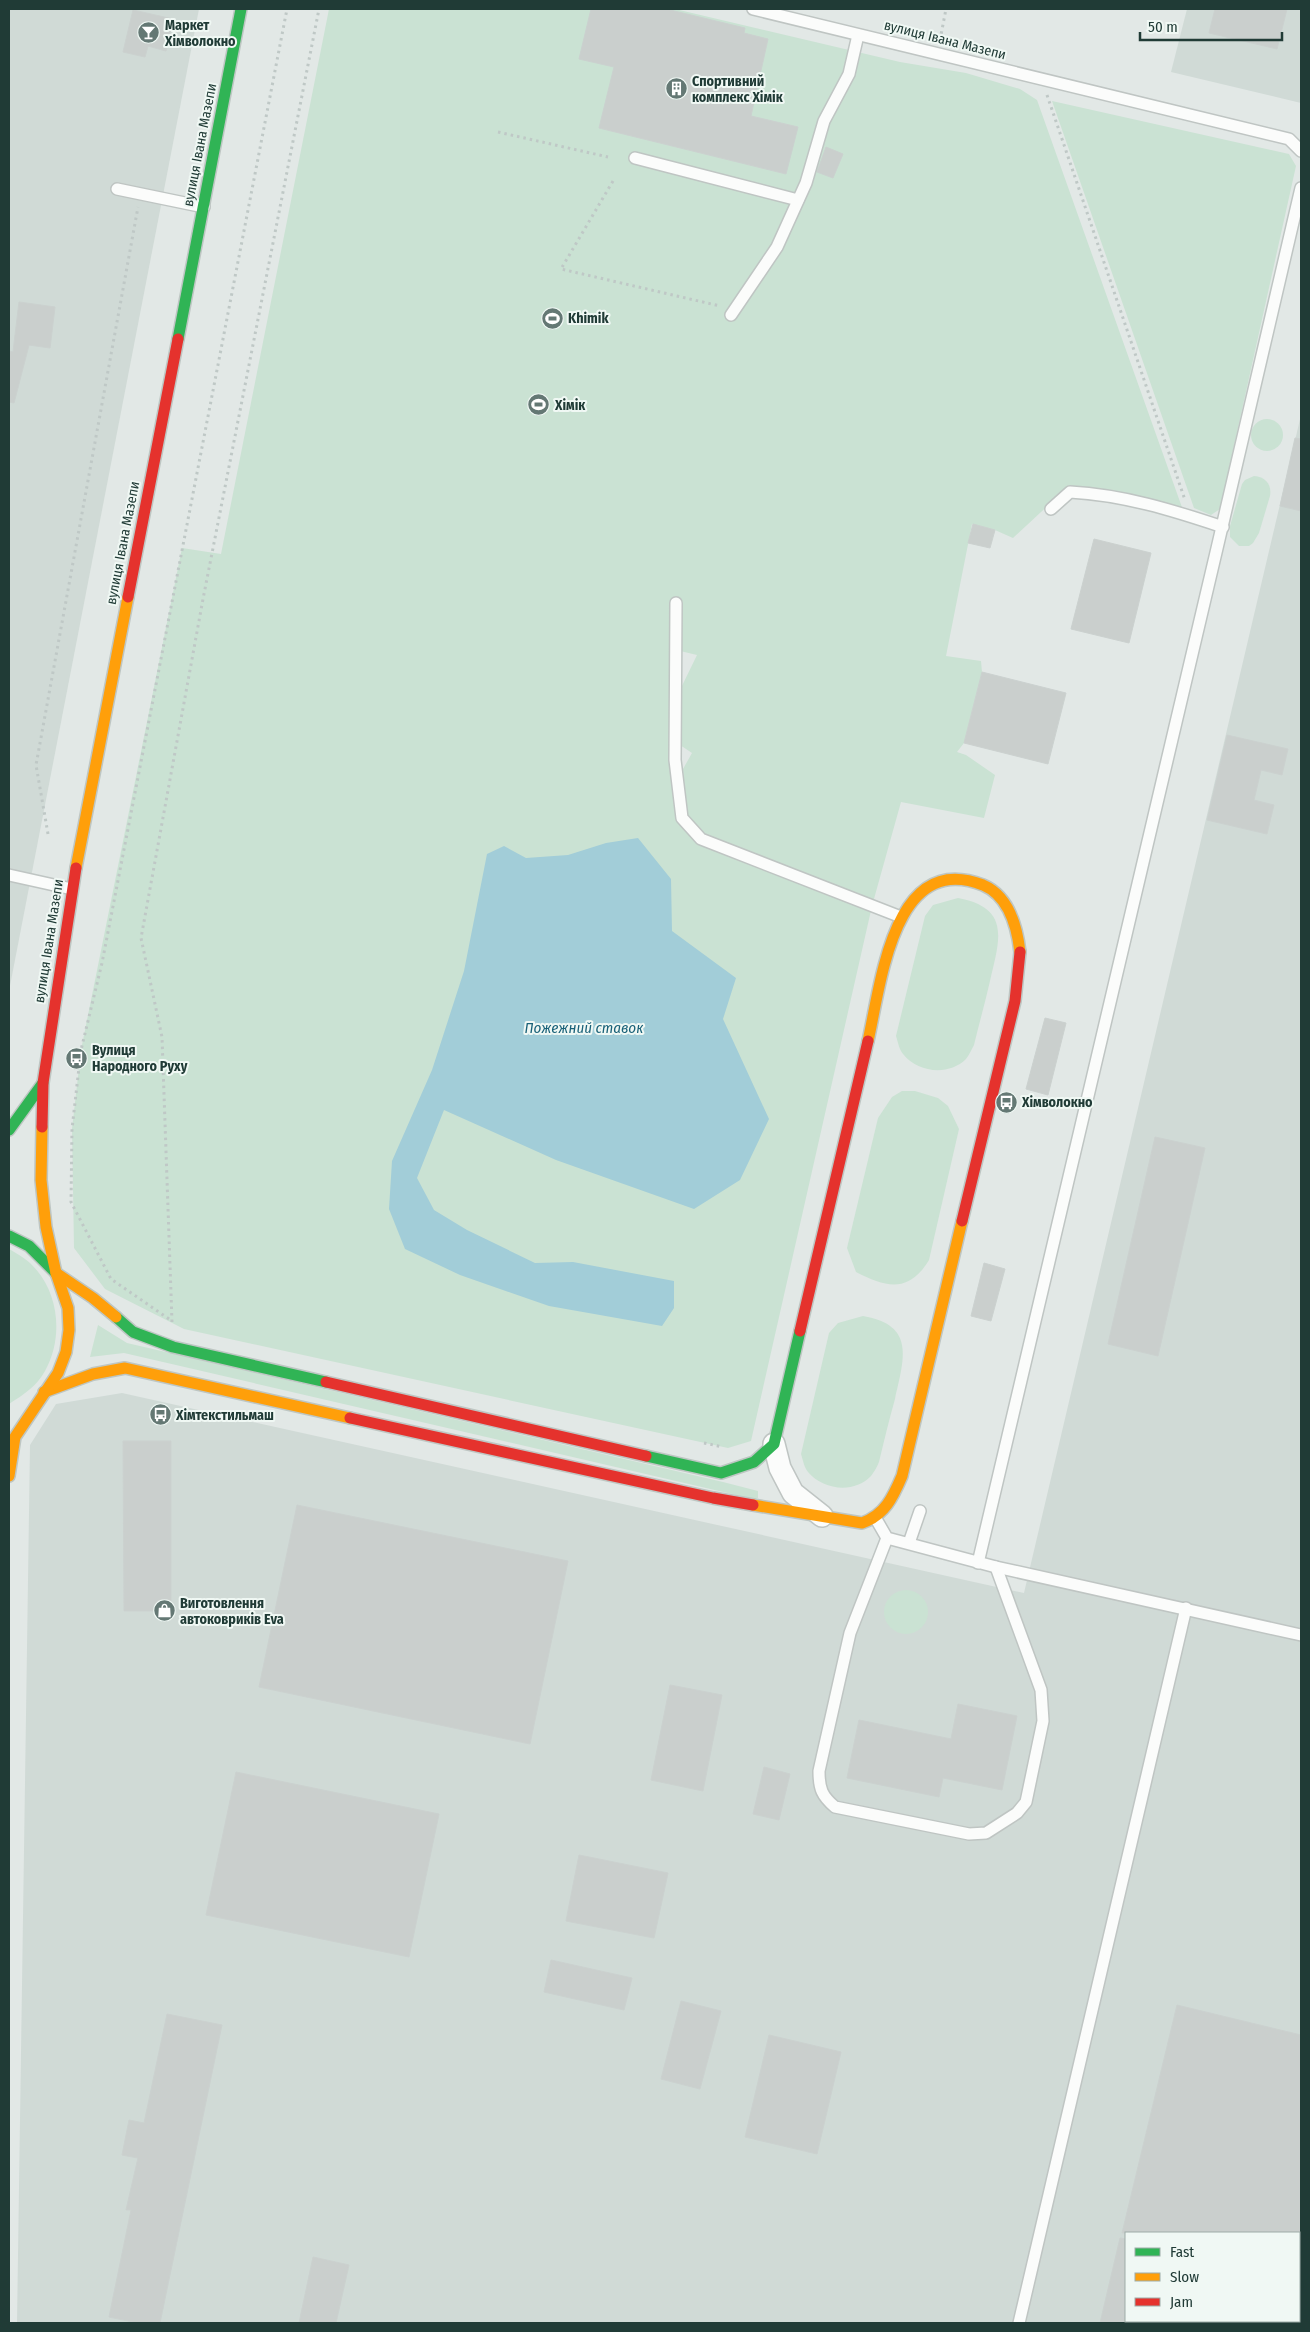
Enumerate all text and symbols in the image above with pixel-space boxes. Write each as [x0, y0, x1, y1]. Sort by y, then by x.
scale bar [1140, 10, 1282, 42]
place label: Маркет Хімволокно [164, 17, 236, 50]
street label: вулиця Івана Мазепи [882, 17, 1008, 63]
text: 50 m [1148, 18, 1178, 36]
bar icon: Маркет Хімволокно [137, 21, 161, 45]
place label: Спортивний комплекс Хімік [692, 73, 784, 106]
building icon: Спортивний комплекс Хімік [664, 77, 688, 101]
street label: вулиця Івана Мазепи [180, 82, 220, 208]
sports icon: Khimik [540, 306, 564, 330]
place label: Khimik [568, 310, 609, 327]
sports icon: Хімік [527, 393, 551, 417]
place label: Хімік [554, 397, 586, 414]
street label: вулиця Івана Мазепи [103, 480, 143, 606]
street label: вулиця Івана Мазепи [31, 878, 67, 1004]
water label: Пожежний ставок [525, 1019, 644, 1037]
place label: Вулиця Народного Руху [92, 1042, 188, 1075]
bus stop icon: Вулиця Народного Руху [64, 1046, 88, 1070]
bus stop icon: Хімволокно [994, 1090, 1018, 1114]
place label: Хімволокно [1021, 1094, 1093, 1111]
bus stop icon: Хімтекстильмаш [148, 1403, 172, 1427]
place label: Хімтекстильмаш [175, 1407, 274, 1424]
place label: Виготовлення автоковриків Eva [180, 1595, 284, 1628]
shop icon: Виготовлення автоковриків Eva [152, 1599, 176, 1623]
legend [1125, 2232, 1300, 2322]
text: Fast [1170, 2243, 1194, 2261]
text: Slow [1170, 2268, 1199, 2286]
text: Jam [1170, 2293, 1193, 2311]

